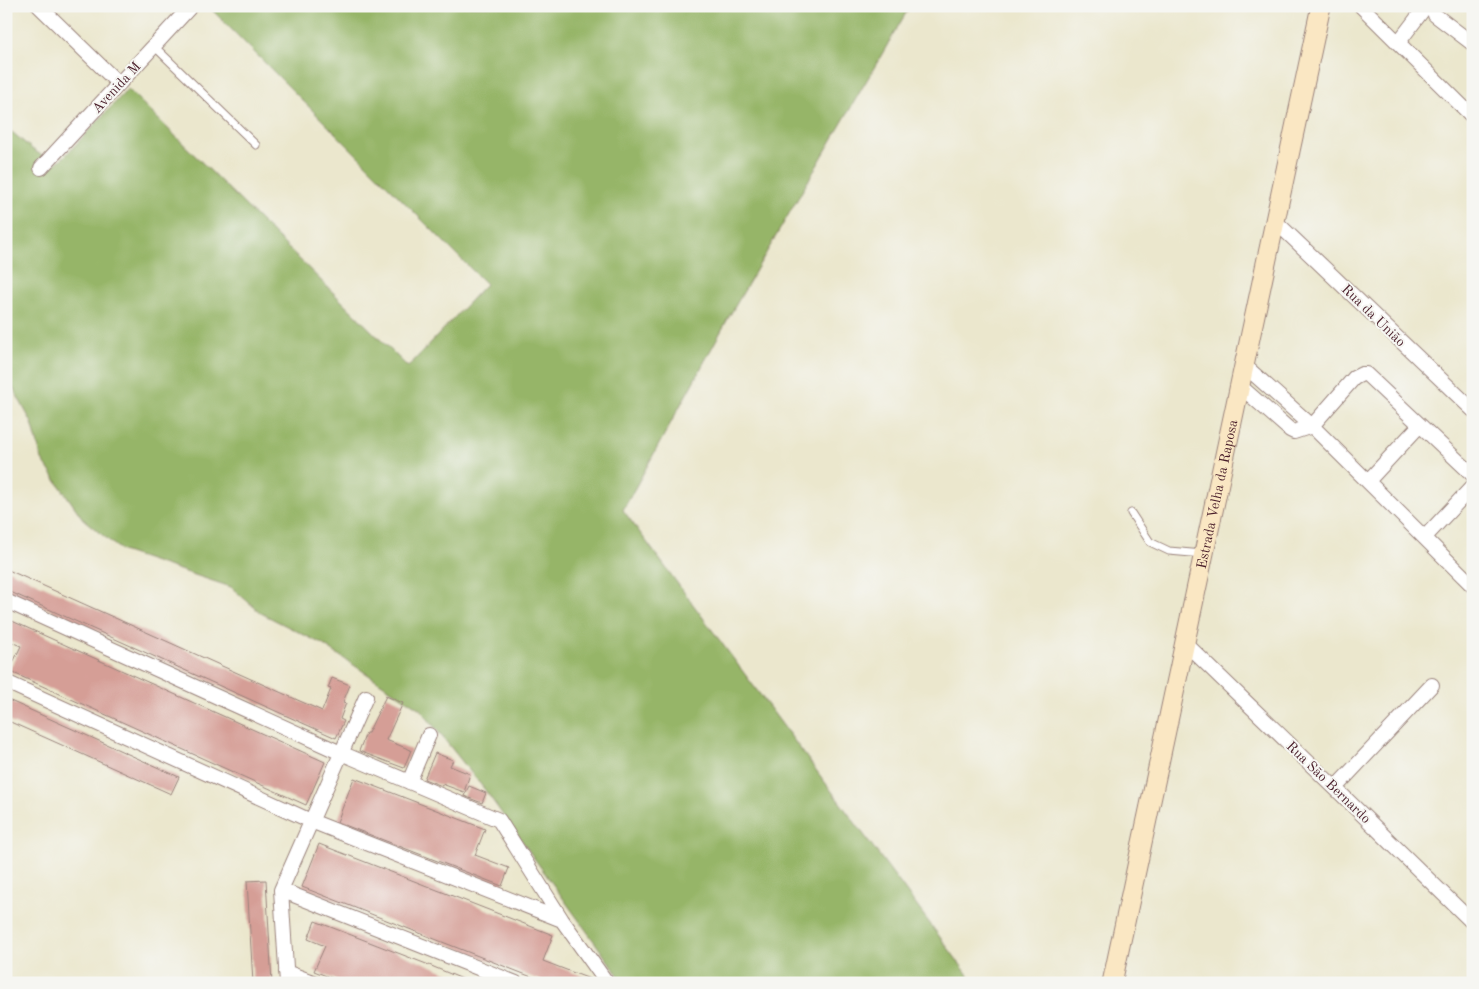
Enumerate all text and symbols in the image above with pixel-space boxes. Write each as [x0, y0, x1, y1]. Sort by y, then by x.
street label: Avenida M [90, 59, 144, 116]
street label: Rua da União [1339, 282, 1408, 349]
street label: Estrada Velha da Raposa [1195, 418, 1240, 570]
street label: Rua São Bernardo [1283, 739, 1373, 826]

